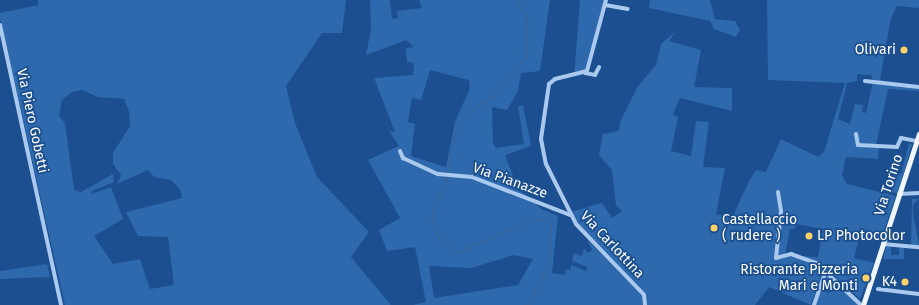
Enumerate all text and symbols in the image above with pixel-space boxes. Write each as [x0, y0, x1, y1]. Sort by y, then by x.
place label: Olivari [855, 42, 896, 58]
marker: Olivari [899, 45, 909, 55]
street label: Via Piero Gobetti [13, 67, 51, 175]
street label: Via Torino [871, 152, 907, 218]
street label: Via Pianazze [470, 160, 550, 202]
street label: Via Carlottina [577, 208, 647, 282]
place label: Castellaccio ( rudere ) [722, 212, 797, 244]
marker: Castellaccio ( rudere ) [709, 223, 719, 233]
place label: LP Photocolor [817, 228, 905, 244]
marker: LP Photocolor [804, 231, 814, 241]
place label: Ristorante Pizzeria Mari e Monti [740, 262, 858, 294]
marker: Ristorante Pizzeria Mari e Monti [861, 273, 871, 283]
place label: K4 [882, 274, 897, 290]
marker: K4 [900, 277, 910, 287]

